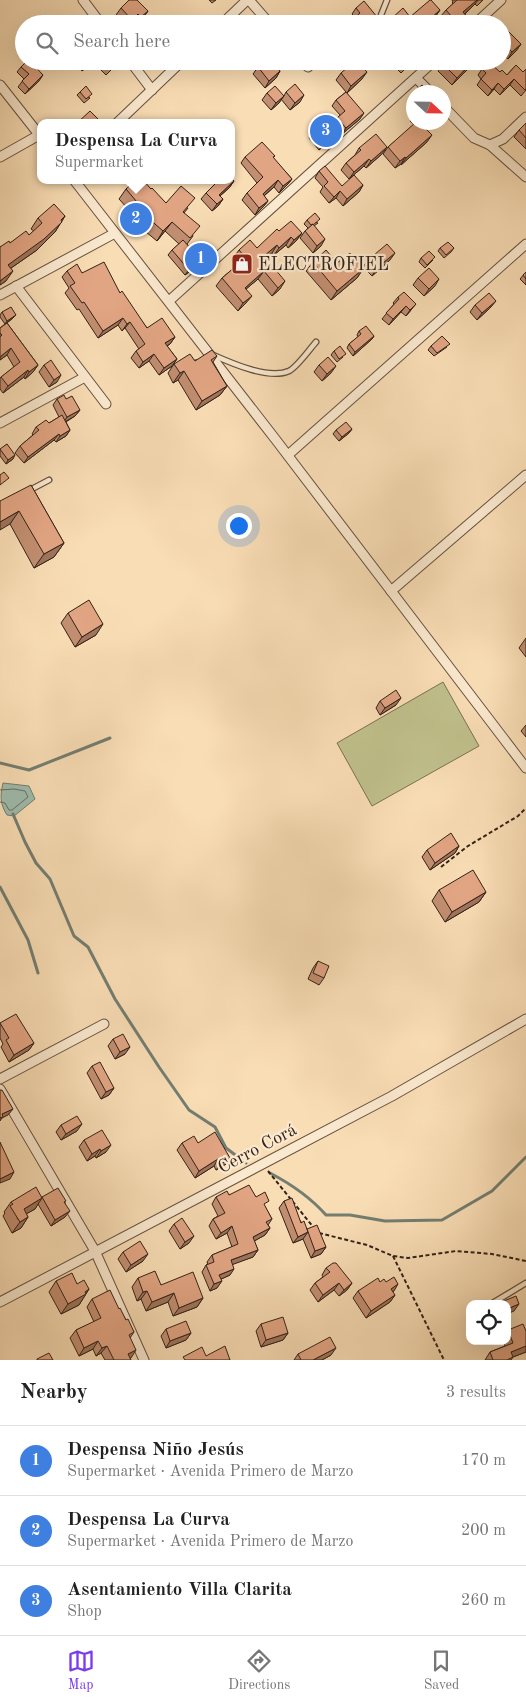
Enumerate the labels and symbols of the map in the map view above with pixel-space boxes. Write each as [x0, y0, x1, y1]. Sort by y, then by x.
north arrow [406, 85, 451, 130]
pin: 3 [310, 112, 342, 150]
pin: 2 [120, 200, 152, 238]
pin: 1 [185, 240, 217, 278]
shop icon: ELECTROFIEL [230, 252, 254, 276]
place label: ELECTROFIEL [258, 256, 389, 274]
your location [226, 513, 252, 539]
street label: Cerro Corá [215, 1121, 300, 1177]

